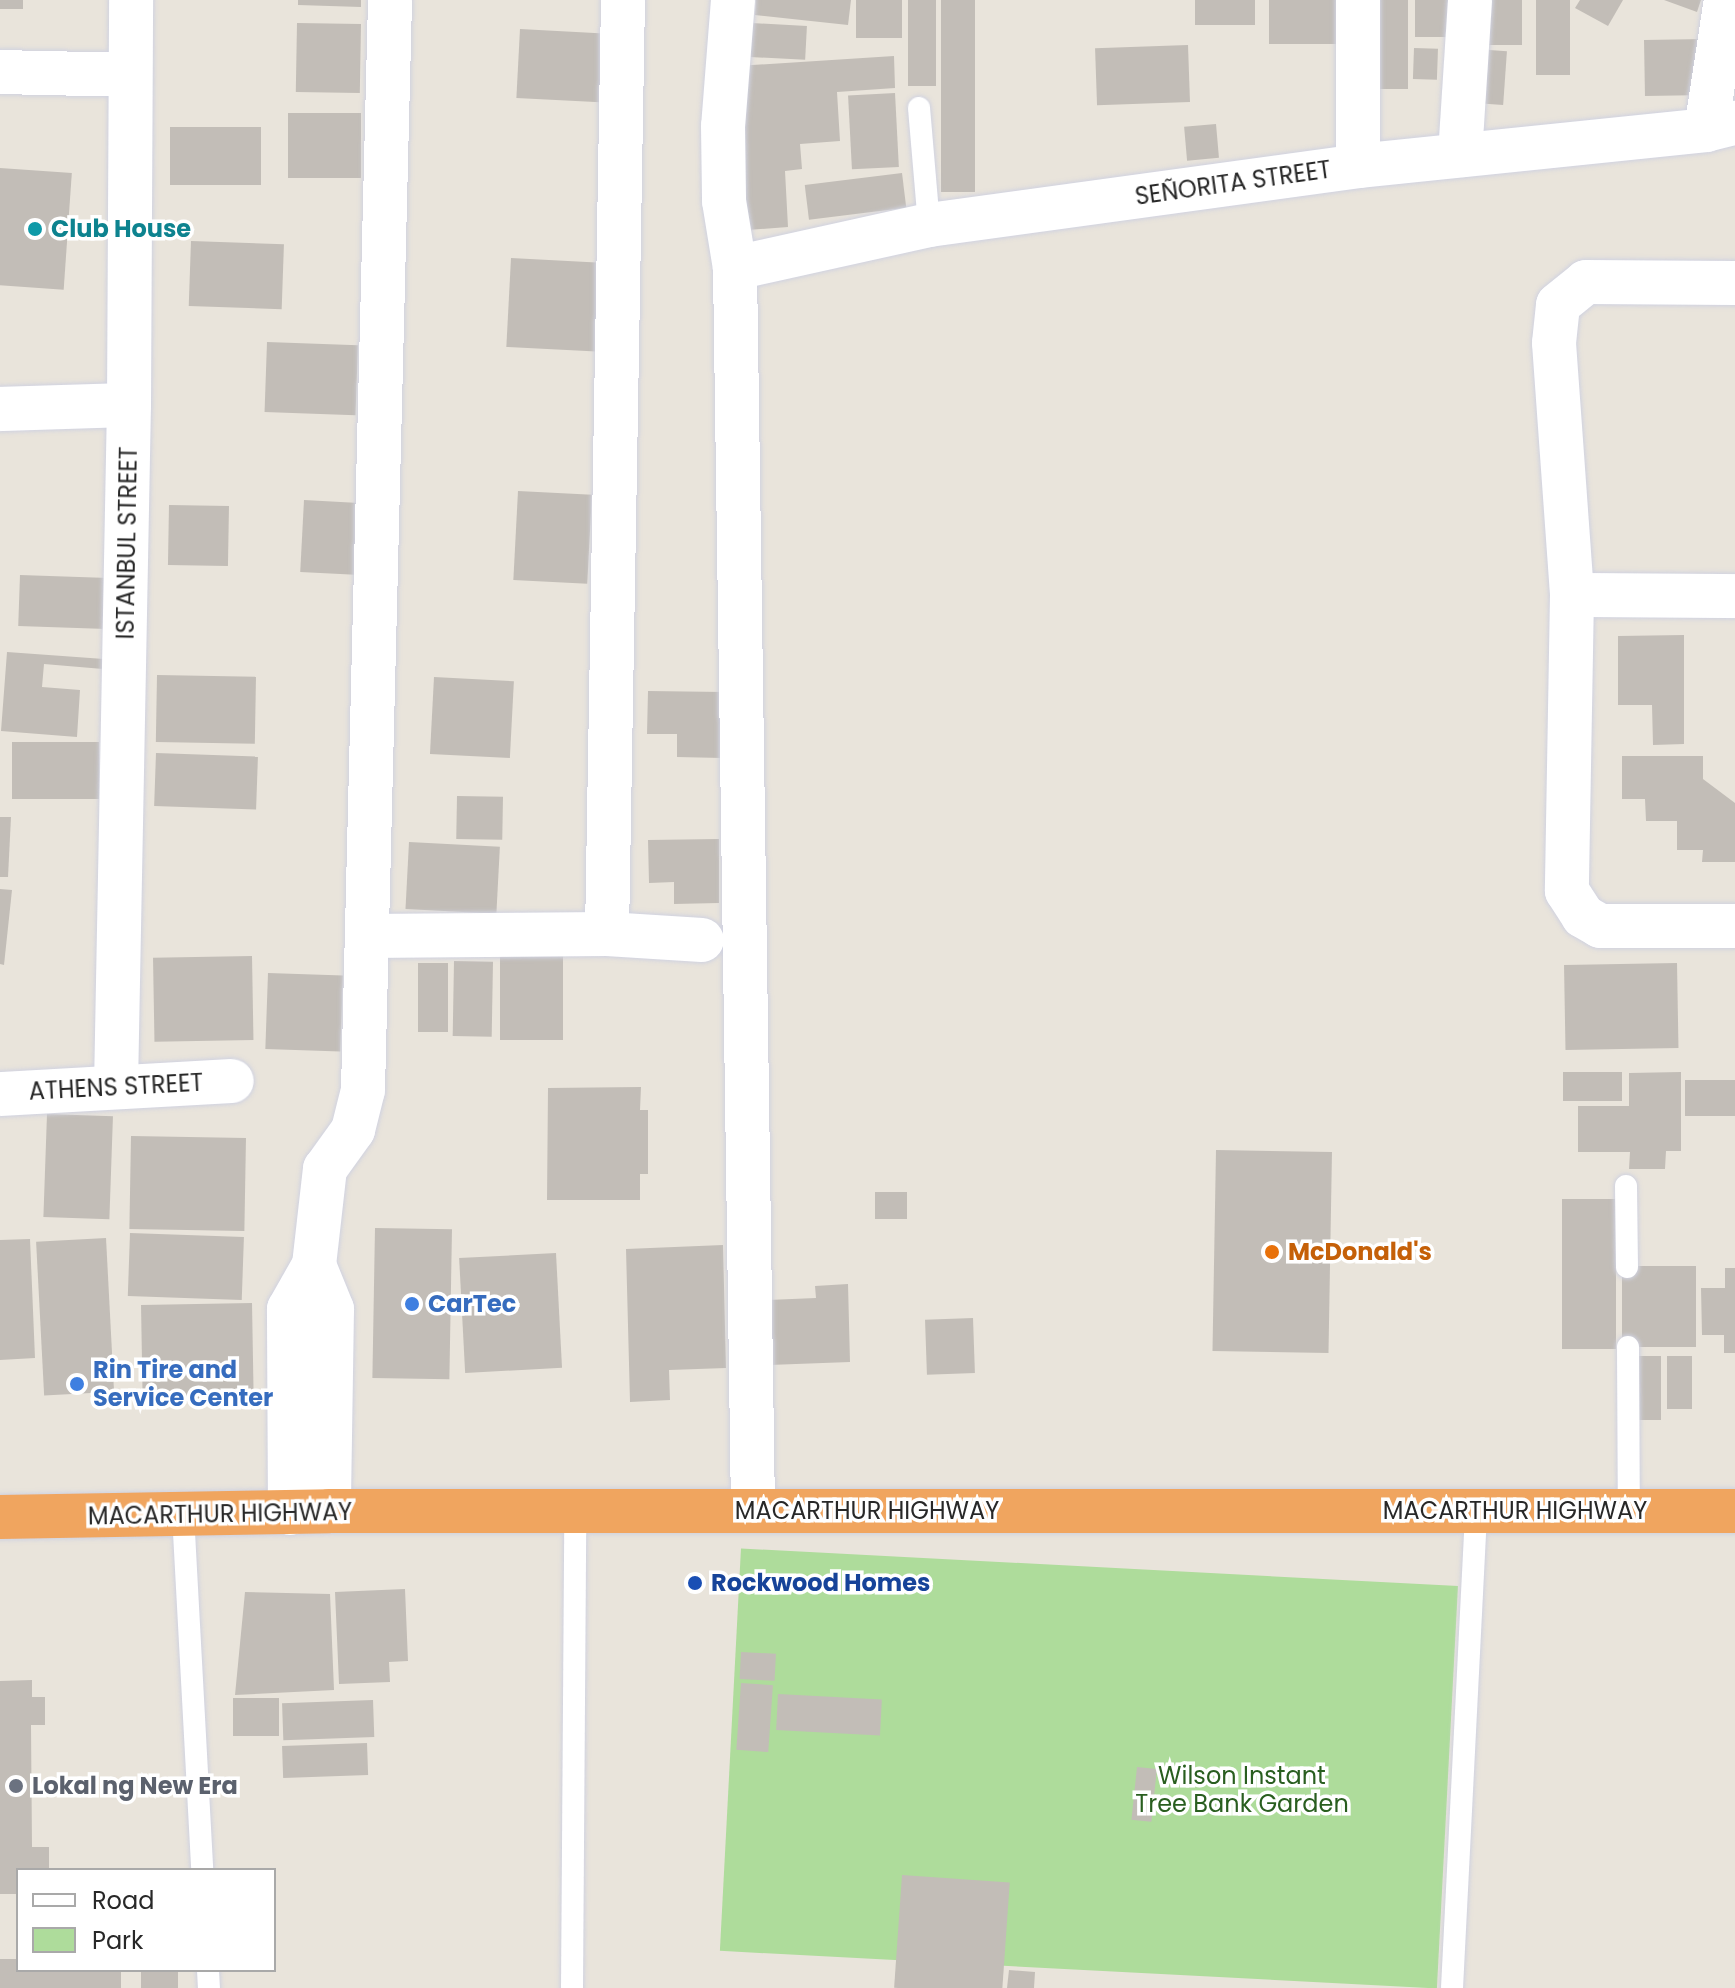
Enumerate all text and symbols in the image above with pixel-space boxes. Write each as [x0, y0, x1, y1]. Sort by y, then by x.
street label: SEÑORITA STREET [1133, 155, 1333, 211]
place label: Club House [51, 215, 191, 243]
marker: Club House [26, 220, 44, 238]
street label: ISTANBUL STREET [111, 446, 143, 640]
street label: ATHENS STREET [28, 1068, 204, 1106]
place label: McDonald's [1288, 1238, 1432, 1266]
marker: McDonald's [1263, 1243, 1281, 1261]
place label: CarTec [428, 1290, 516, 1318]
marker: CarTec [403, 1295, 421, 1313]
place label: Rin Tire and Service Center [93, 1356, 273, 1412]
marker: Rin Tire and Service Center [68, 1375, 86, 1393]
street label: MACARTHUR HIGHWAY [88, 1497, 352, 1531]
street label: MACARTHUR HIGHWAY [735, 1497, 999, 1525]
street label: MACARTHUR HIGHWAY [1383, 1497, 1647, 1525]
place label: Rockwood Homes [711, 1569, 930, 1597]
marker: Rockwood Homes [686, 1574, 704, 1592]
park label: Wilson Instant Tree Bank Garden [1135, 1762, 1349, 1818]
place label: Lokal ng New Era [32, 1772, 238, 1800]
marker: Lokal ng New Era [7, 1777, 25, 1795]
legend [16, 1868, 276, 1972]
text: Road [92, 1884, 154, 1917]
text: Park [92, 1924, 143, 1957]

